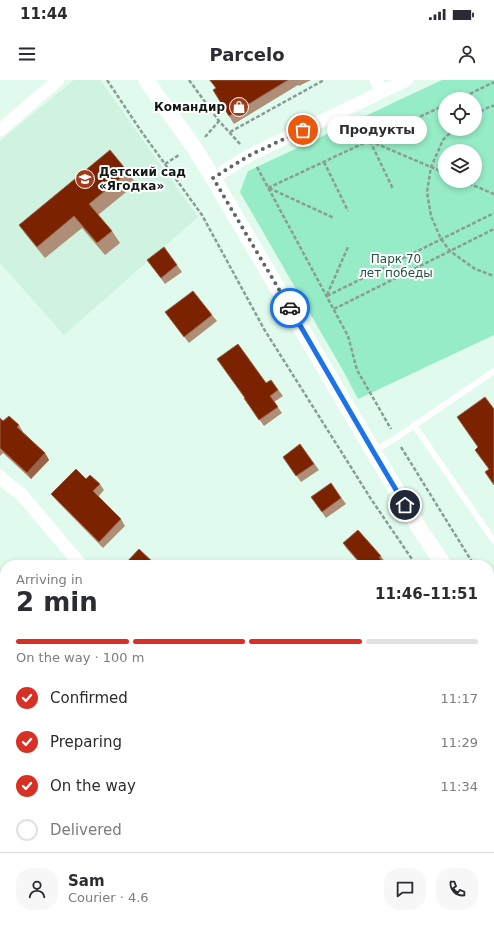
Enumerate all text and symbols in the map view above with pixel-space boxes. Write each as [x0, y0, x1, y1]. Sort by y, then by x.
text: 11:44 [20, 5, 68, 23]
icon: menu [16, 43, 38, 65]
icon: person [456, 43, 478, 65]
text: Parcelo [209, 44, 285, 65]
map controls [438, 92, 482, 188]
button: locate [438, 92, 482, 136]
shop icon: Командир [228, 96, 250, 118]
place label: Командир [154, 100, 225, 114]
pin [286, 113, 320, 147]
callout: Продукты [327, 116, 427, 144]
icon: bag [292, 119, 314, 141]
text: Продукты [339, 122, 415, 137]
button: layers [438, 144, 482, 188]
place label: Детский сад «Ягодка» [99, 165, 186, 193]
school or university icon: Детский сад «Ягодка» [74, 168, 96, 190]
park label: Парк 70 лет победы [359, 252, 433, 280]
courier [270, 288, 310, 328]
icon: car [279, 297, 301, 319]
pin [388, 488, 422, 522]
icon: home [394, 494, 416, 516]
text: Arriving in [16, 572, 83, 587]
text: 11:46–11:51 [375, 585, 478, 603]
text: 2 min [16, 587, 98, 617]
text: On the way · 100 m [16, 650, 144, 665]
icon: check [16, 687, 38, 709]
text: Confirmed [50, 689, 128, 707]
text: 11:17 [441, 691, 478, 706]
icon: check [16, 731, 38, 753]
text: Preparing [50, 733, 122, 751]
text: 11:29 [441, 735, 478, 750]
icon: check [16, 775, 38, 797]
text: On the way [50, 777, 136, 795]
text: 11:34 [441, 779, 478, 794]
text: Delivered [50, 821, 122, 839]
button: person [16, 868, 58, 910]
button: chat [384, 868, 426, 910]
button: phone [436, 868, 478, 910]
text: Sam [68, 872, 105, 890]
text: Courier · 4.6 [68, 890, 149, 905]

